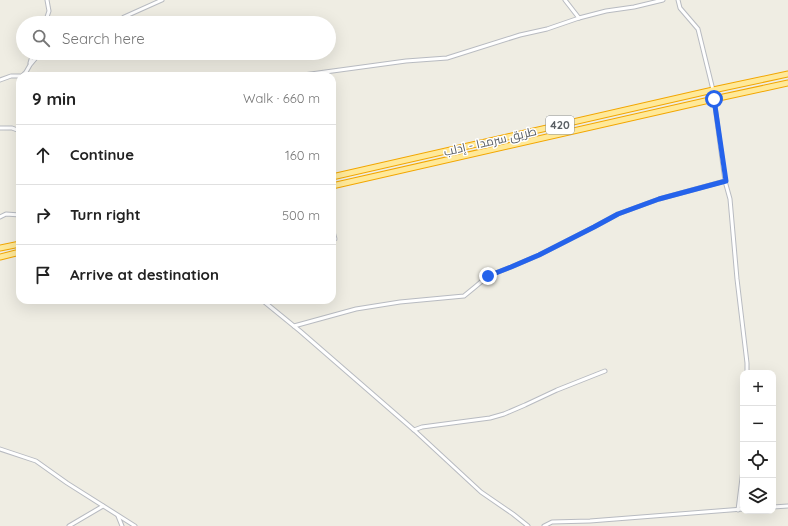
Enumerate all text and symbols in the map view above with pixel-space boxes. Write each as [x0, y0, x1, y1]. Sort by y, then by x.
search box [16, 16, 336, 60]
icon: search [30, 27, 52, 49]
text: Search here [62, 29, 145, 48]
text: 9 min [32, 88, 76, 109]
text: Walk · 660 m [243, 90, 320, 106]
route start [705, 90, 723, 108]
road number: 420 [546, 116, 574, 134]
street label: طريق سرمدا - إدلب [442, 123, 538, 159]
icon: ahead [32, 144, 54, 166]
text: Continue [70, 145, 134, 164]
text: 160 m [285, 147, 320, 163]
icon: right [32, 204, 54, 226]
text: Turn right [70, 205, 141, 224]
text: 500 m [282, 207, 320, 223]
icon: arrive [32, 264, 54, 286]
text: Arrive at destination [70, 265, 219, 284]
route end [479, 267, 497, 285]
map controls [740, 370, 776, 514]
button: + [740, 370, 776, 406]
button: − [740, 406, 776, 442]
button: locate [740, 442, 776, 478]
button: layers [740, 478, 776, 514]

